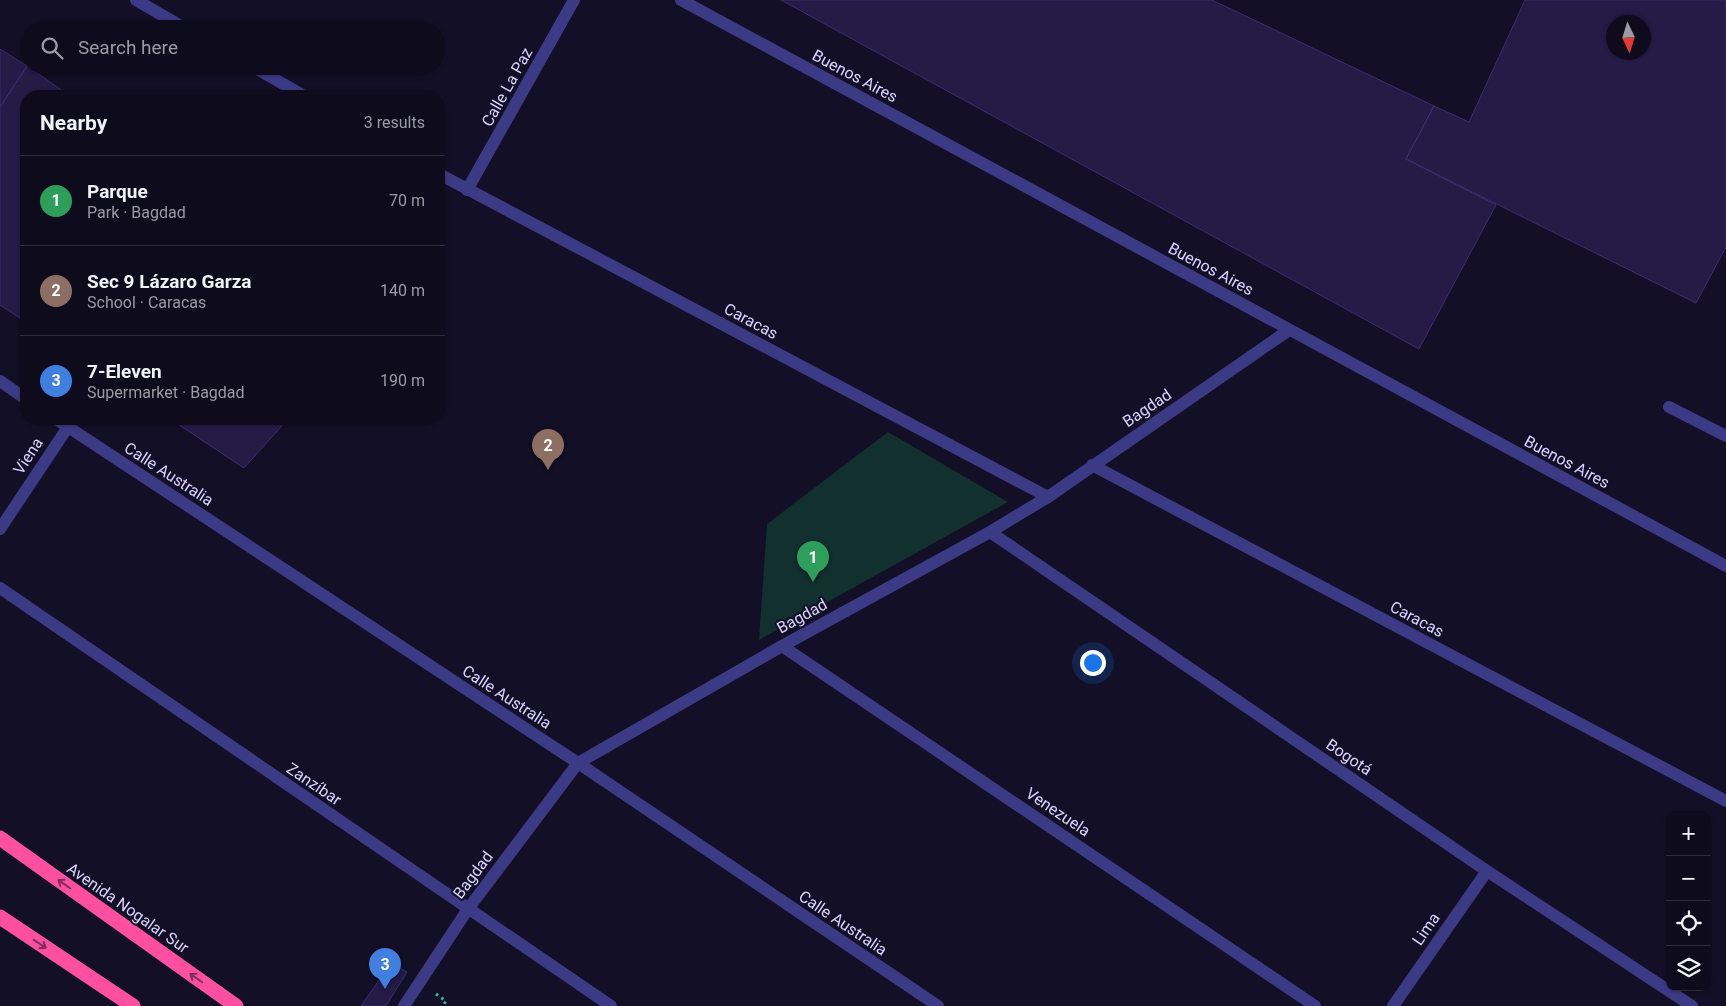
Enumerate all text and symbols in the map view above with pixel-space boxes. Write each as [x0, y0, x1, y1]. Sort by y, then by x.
north arrow [1606, 15, 1651, 60]
search box [20, 20, 445, 75]
icon: search [38, 34, 66, 62]
text: Search here [78, 36, 178, 59]
street label: Calle La Paz [478, 44, 536, 130]
street label: Buenos Aires [809, 46, 901, 106]
text: Nearby [40, 111, 107, 135]
text: 3 results [364, 113, 425, 132]
text: Parque [87, 180, 148, 203]
text: 1 [51, 191, 61, 210]
text: 70 m [389, 191, 425, 210]
text: Park · Bagdad [87, 203, 186, 222]
street label: Buenos Aires [1165, 239, 1257, 299]
text: Sec 9 Lázaro Garza [87, 270, 252, 293]
text: 2 [51, 281, 61, 300]
text: 140 m [380, 281, 425, 300]
text: School · Caracas [87, 293, 206, 312]
street label: Caracas [721, 299, 781, 343]
text: 7-Eleven [87, 360, 162, 383]
text: 3 [51, 371, 61, 390]
text: 190 m [380, 371, 425, 390]
text: Supermarket · Bagdad [87, 383, 245, 402]
street label: Bagdad [1119, 385, 1175, 431]
pin: 2 [532, 429, 564, 470]
street label: Buenos Aires [1521, 432, 1613, 492]
street label: Viena [9, 434, 47, 478]
street label: Calle Australia [121, 438, 217, 510]
pin: 1 [797, 541, 829, 582]
street label: Bagdad [774, 595, 830, 637]
street label: Caracas [1387, 597, 1447, 641]
your location [1080, 650, 1106, 676]
street label: Calle Australia [459, 661, 555, 733]
street label: Bogotá [1322, 735, 1376, 779]
street label: Zanzíbar [283, 759, 346, 810]
street label: Venezuela [1022, 784, 1094, 840]
map controls [1666, 811, 1711, 991]
button: + [1666, 811, 1711, 856]
street label: Bagdad [449, 848, 497, 902]
button: − [1666, 856, 1711, 901]
street label: Avenida Nogalar Sur [63, 859, 193, 958]
one-way arrow [58, 878, 71, 889]
street label: Calle Australia [795, 887, 891, 959]
button: locate [1666, 901, 1711, 946]
street label: Lima [1408, 909, 1444, 949]
one-way arrow [33, 939, 47, 949]
button: layers [1666, 946, 1711, 991]
pin: 3 [369, 948, 401, 989]
one-way arrow [189, 973, 203, 983]

